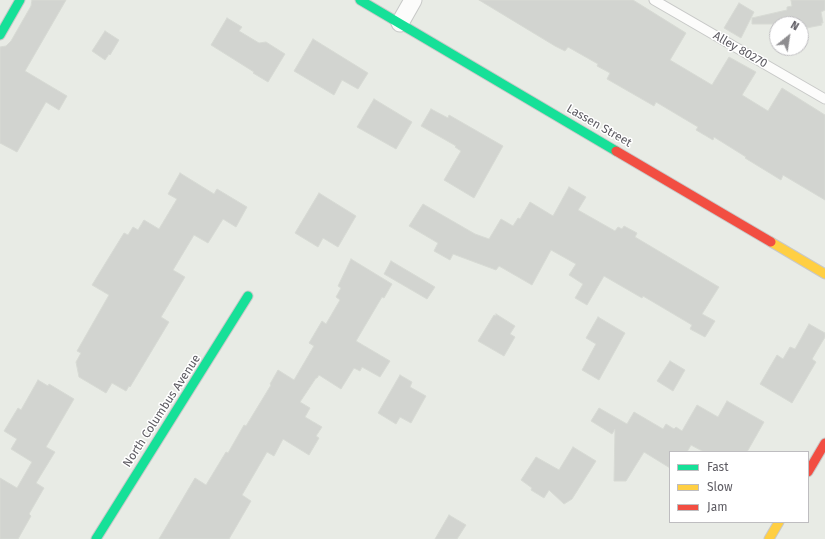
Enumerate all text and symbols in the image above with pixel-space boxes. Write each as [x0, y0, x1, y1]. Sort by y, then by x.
north arrow [769, 16, 809, 56]
text: N [788, 19, 801, 33]
street label: Alley 80270 [710, 29, 770, 71]
street label: Lassen Street [564, 102, 634, 150]
street label: North Columbus Avenue [120, 352, 204, 470]
legend [669, 451, 809, 523]
text: Fast [707, 460, 729, 474]
text: Slow [707, 480, 733, 494]
text: Jam [707, 500, 727, 514]

